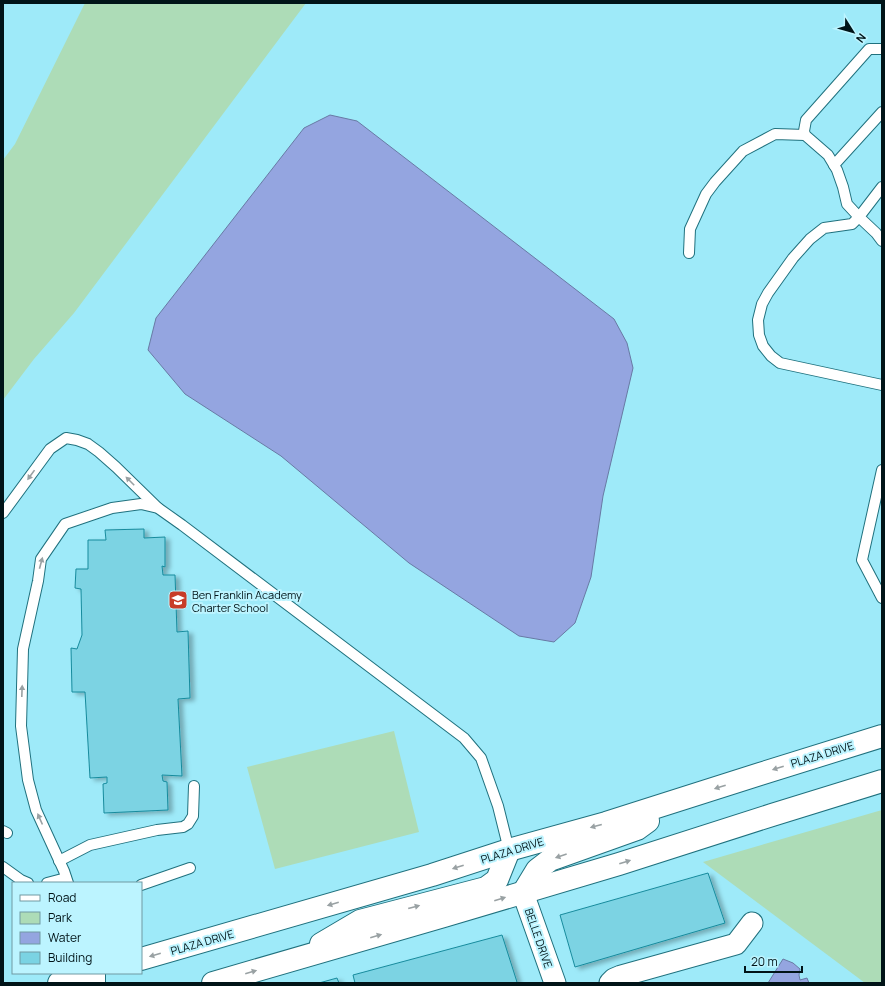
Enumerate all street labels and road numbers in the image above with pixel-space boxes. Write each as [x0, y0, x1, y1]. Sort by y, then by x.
street label: PLAZA DRIVE [789, 737, 855, 771]
street label: PLAZA DRIVE [479, 833, 545, 867]
street label: BELLE DRIVE [522, 906, 556, 970]
street label: PLAZA DRIVE [169, 926, 235, 958]

